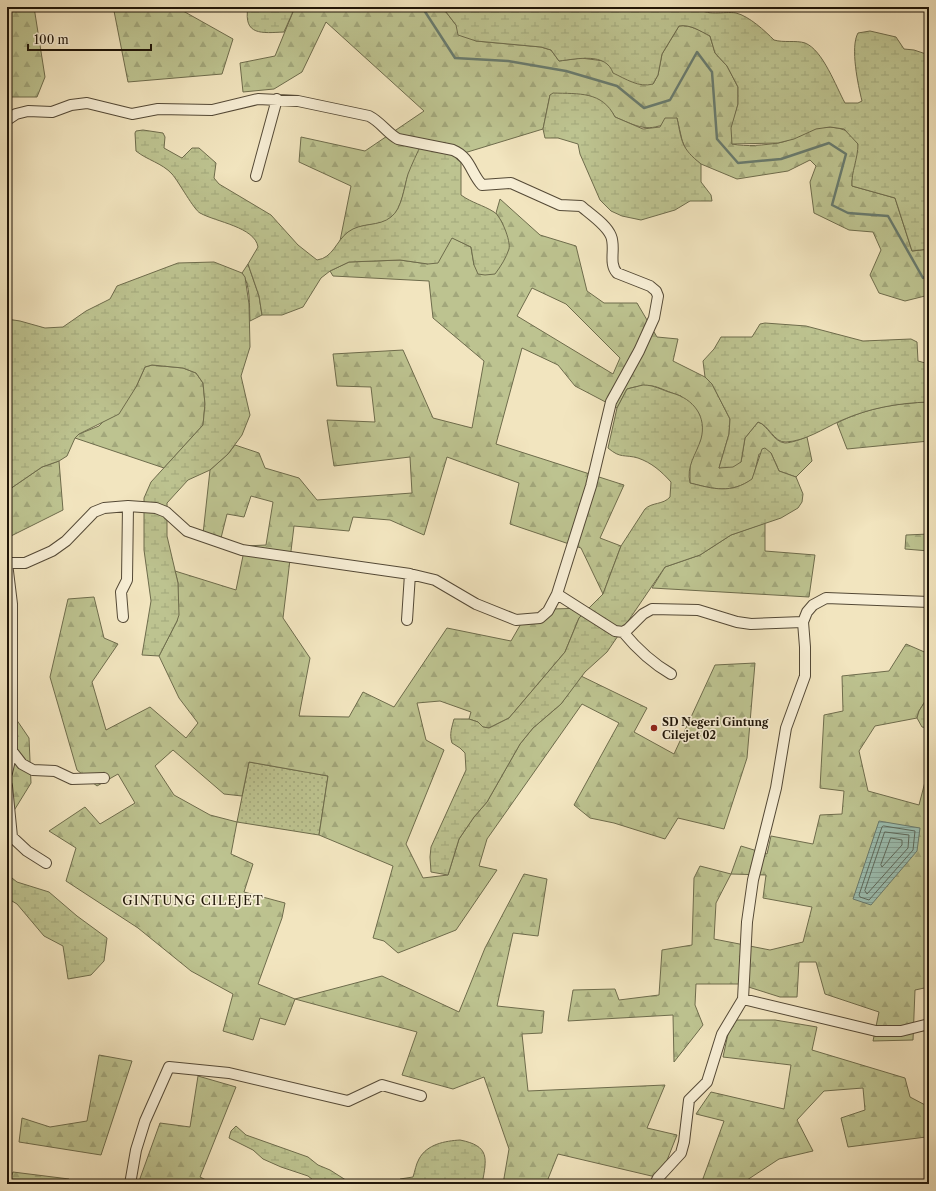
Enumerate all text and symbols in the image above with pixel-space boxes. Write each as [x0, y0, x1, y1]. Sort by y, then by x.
scale bar [28, 26, 151, 52]
text: 100 m [34, 32, 69, 47]
place label: SD Negeri Gintung Cilejet 02 [662, 715, 769, 742]
marker: SD Negeri Gintung Cilejet 02 [649, 723, 659, 733]
district label: GINTUNG CILEJET [122, 892, 264, 908]

